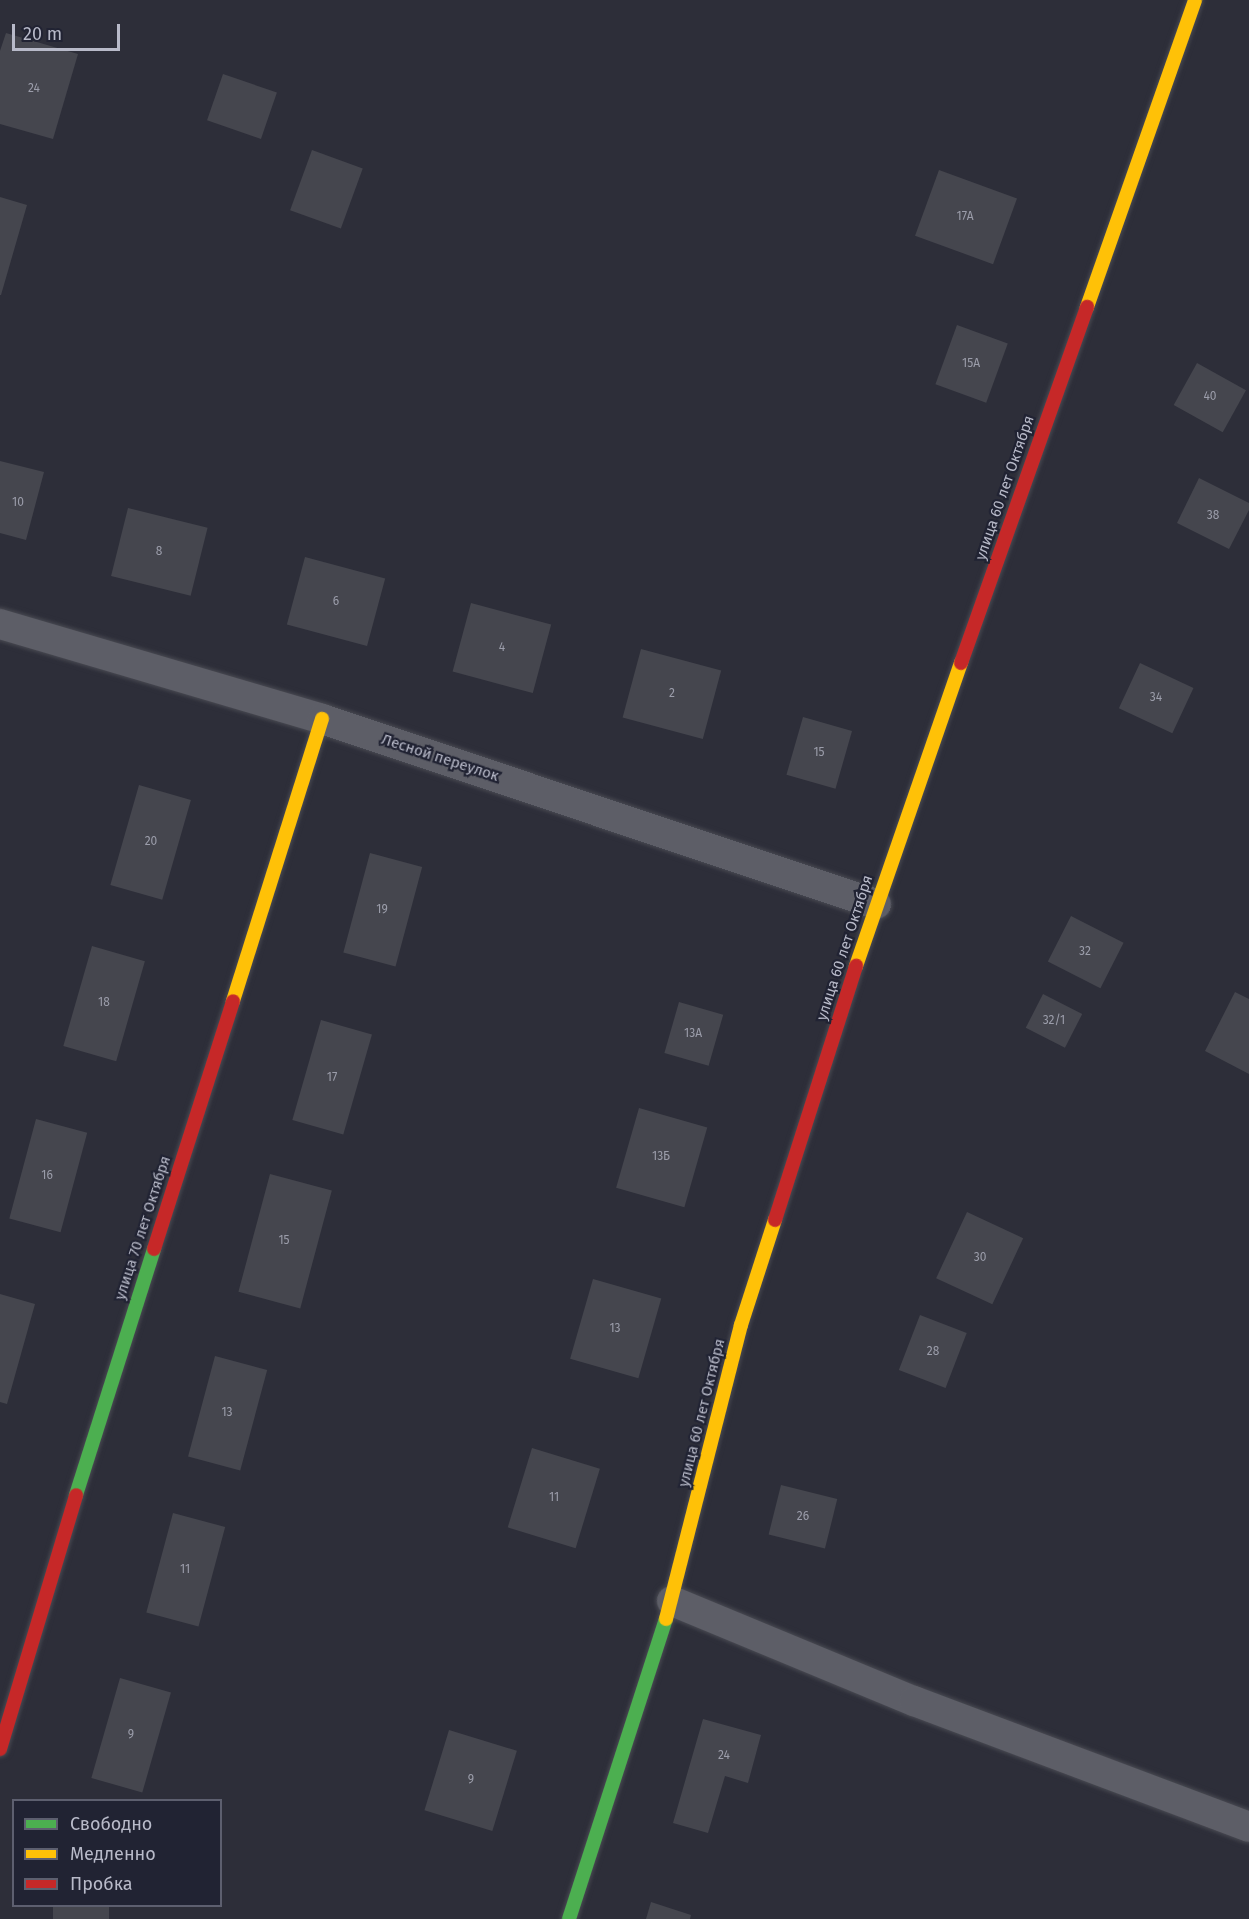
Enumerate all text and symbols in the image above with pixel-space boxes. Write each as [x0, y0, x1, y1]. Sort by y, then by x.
scale bar [15, 12, 123, 50]
text: 20 m [23, 23, 62, 45]
house number: 24 [28, 82, 40, 96]
house number: 17А [956, 210, 974, 224]
house number: 15А [962, 357, 980, 371]
house number: 40 [1203, 390, 1217, 404]
street label: улица 60 лет Октября [972, 413, 1038, 563]
house number: 10 [12, 496, 24, 510]
house number: 38 [1207, 509, 1219, 523]
house number: 8 [156, 545, 162, 559]
house number: 6 [333, 595, 339, 609]
house number: 4 [499, 641, 505, 655]
house number: 2 [669, 687, 675, 701]
house number: 34 [1150, 691, 1162, 705]
street label: Лесной переулок [379, 731, 501, 785]
house number: 15 [813, 746, 825, 760]
house number: 20 [145, 835, 157, 849]
street label: улица 60 лет Октября [813, 873, 877, 1023]
house number: 19 [376, 903, 388, 917]
house number: 32 [1079, 945, 1091, 959]
house number: 18 [98, 996, 110, 1010]
house number: 32/1 [1043, 1014, 1065, 1028]
house number: 13А [684, 1027, 702, 1041]
house number: 17 [327, 1071, 337, 1085]
house number: 13Б [652, 1150, 670, 1164]
street label: улица 70 лет Октября [111, 1154, 175, 1302]
house number: 16 [41, 1169, 53, 1183]
house number: 15 [278, 1234, 290, 1248]
house number: 30 [974, 1251, 986, 1265]
house number: 13 [609, 1322, 621, 1336]
street label: улица 60 лет Октября [675, 1337, 729, 1489]
house number: 28 [927, 1345, 939, 1359]
house number: 13 [221, 1406, 233, 1420]
house number: 11 [549, 1491, 559, 1505]
house number: 26 [797, 1510, 809, 1524]
house number: 11 [180, 1563, 190, 1577]
house number: 9 [128, 1728, 134, 1742]
house number: 24 [718, 1749, 730, 1763]
house number: 9 [468, 1773, 474, 1787]
legend [12, 1799, 222, 1907]
text: Свободно [70, 1813, 152, 1835]
text: Медленно [70, 1843, 156, 1865]
text: Пробка [70, 1873, 133, 1895]

